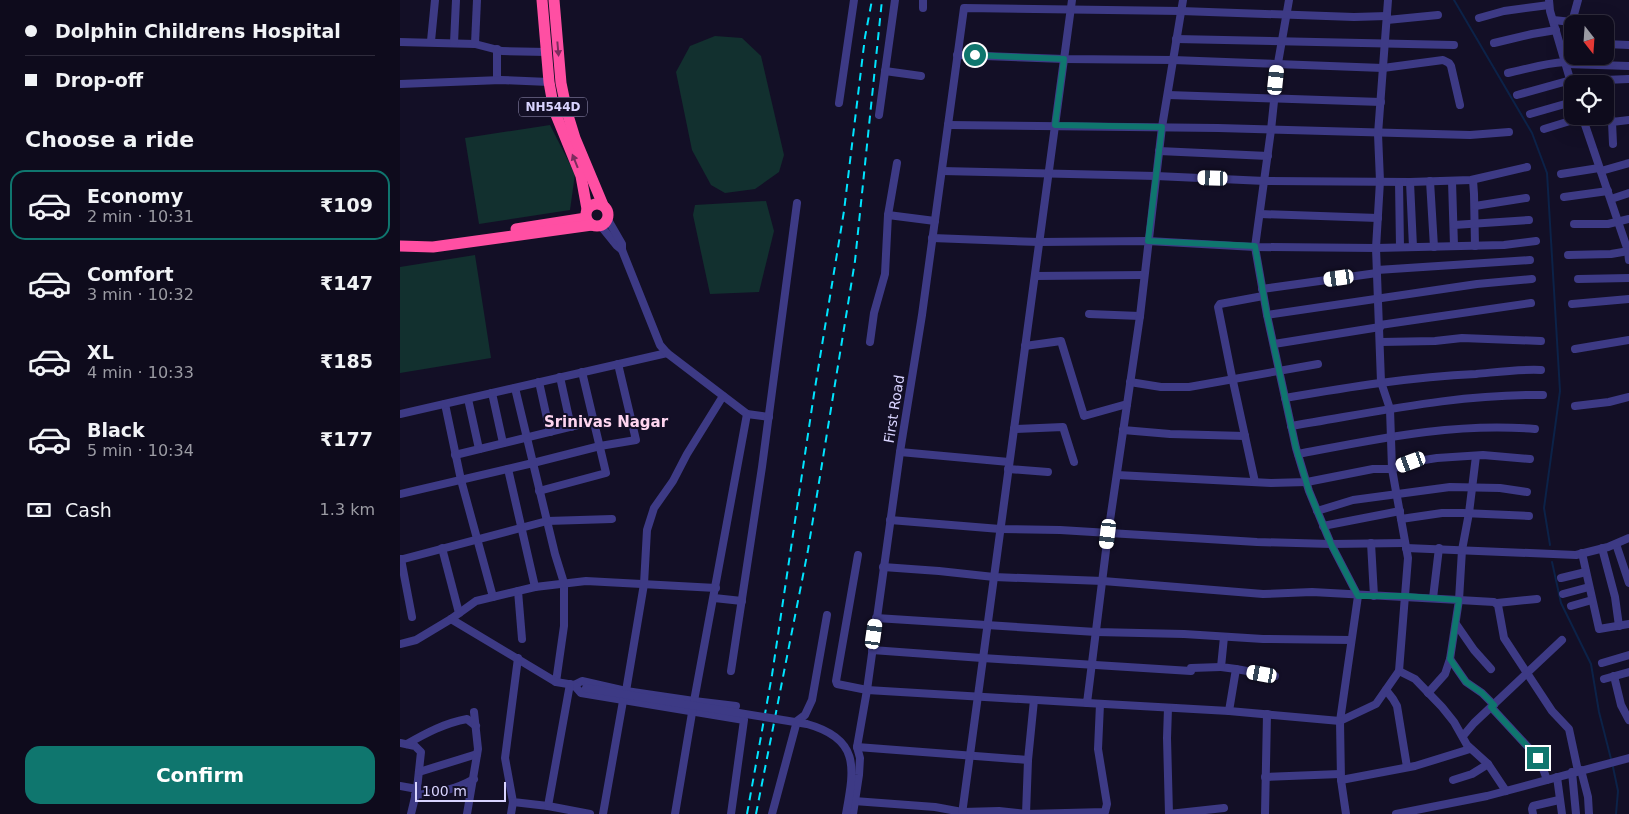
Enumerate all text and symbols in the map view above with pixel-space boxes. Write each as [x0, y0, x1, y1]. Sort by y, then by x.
north arrow [1564, 15, 1614, 65]
map controls [1564, 15, 1614, 125]
text: Dolphin Childrens Hospital [55, 20, 341, 42]
one-way arrow [554, 41, 562, 57]
route start [964, 44, 986, 66]
car [1266, 64, 1285, 96]
text: Drop-off [55, 69, 143, 91]
button: locate [1564, 75, 1614, 125]
road number: NH544D [519, 98, 587, 116]
text: Choose a ride [25, 127, 194, 152]
one-way arrow [571, 154, 578, 169]
car [1197, 170, 1228, 186]
icon: car [27, 183, 72, 228]
text: Economy [87, 185, 183, 207]
text: ₹109 [320, 194, 373, 216]
text: 2 min · 10:31 [87, 207, 194, 226]
icon: car [27, 261, 72, 306]
text: Comfort [87, 263, 174, 285]
car [1323, 268, 1354, 288]
text: ₹147 [320, 272, 373, 294]
text: 3 min · 10:32 [87, 285, 194, 304]
icon: car [27, 339, 72, 384]
text: XL [87, 341, 114, 363]
text: ₹185 [320, 350, 373, 372]
text: 4 min · 10:33 [87, 363, 194, 382]
street label: First Road [881, 374, 907, 444]
district label: Srinivas Nagar [544, 413, 669, 431]
icon: car [27, 417, 72, 462]
text: Black [87, 419, 145, 441]
text: ₹177 [320, 428, 373, 450]
text: 5 min · 10:34 [87, 441, 194, 460]
car [1394, 450, 1427, 474]
icon: cash [25, 496, 53, 524]
text: Cash [65, 499, 112, 521]
text: 1.3 km [320, 500, 375, 519]
car [1098, 518, 1117, 550]
car [864, 618, 883, 650]
car [1245, 664, 1278, 684]
button: Confirm [25, 746, 375, 804]
route end [1527, 747, 1549, 769]
scale bar [415, 779, 506, 802]
text: 100 m [422, 783, 467, 799]

